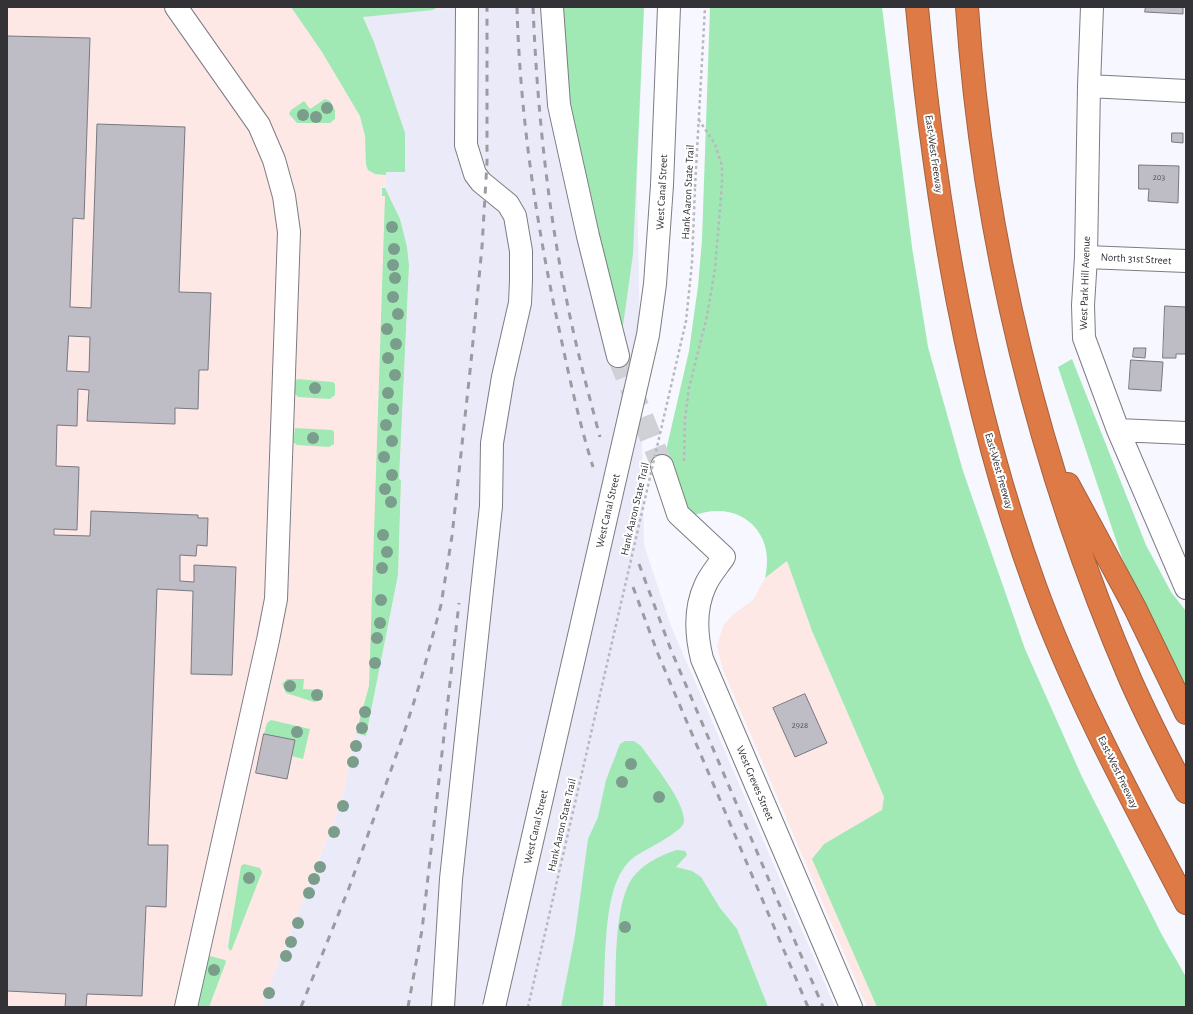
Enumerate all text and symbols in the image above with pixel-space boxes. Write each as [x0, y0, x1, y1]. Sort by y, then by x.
street label: East-West Freeway [922, 114, 946, 194]
street label: Hank Aaron State Trail [679, 144, 697, 240]
street label: West Canal Street [653, 154, 671, 230]
house number: 203 [1153, 172, 1165, 182]
street label: West Park Hill Avenue [1077, 236, 1093, 330]
street label: North 31st Street [1100, 251, 1172, 267]
street label: East-West Freeway [982, 431, 1016, 511]
street label: Hank Aaron State Trail [618, 461, 652, 557]
street label: West Canal Street [593, 473, 623, 549]
house number: 2928 [792, 720, 808, 730]
street label: East-West Freeway [1095, 734, 1141, 810]
street label: West Greves Street [733, 744, 777, 822]
street label: Hank Aaron State Trail [545, 777, 579, 873]
street label: West Canal Street [521, 789, 551, 865]

